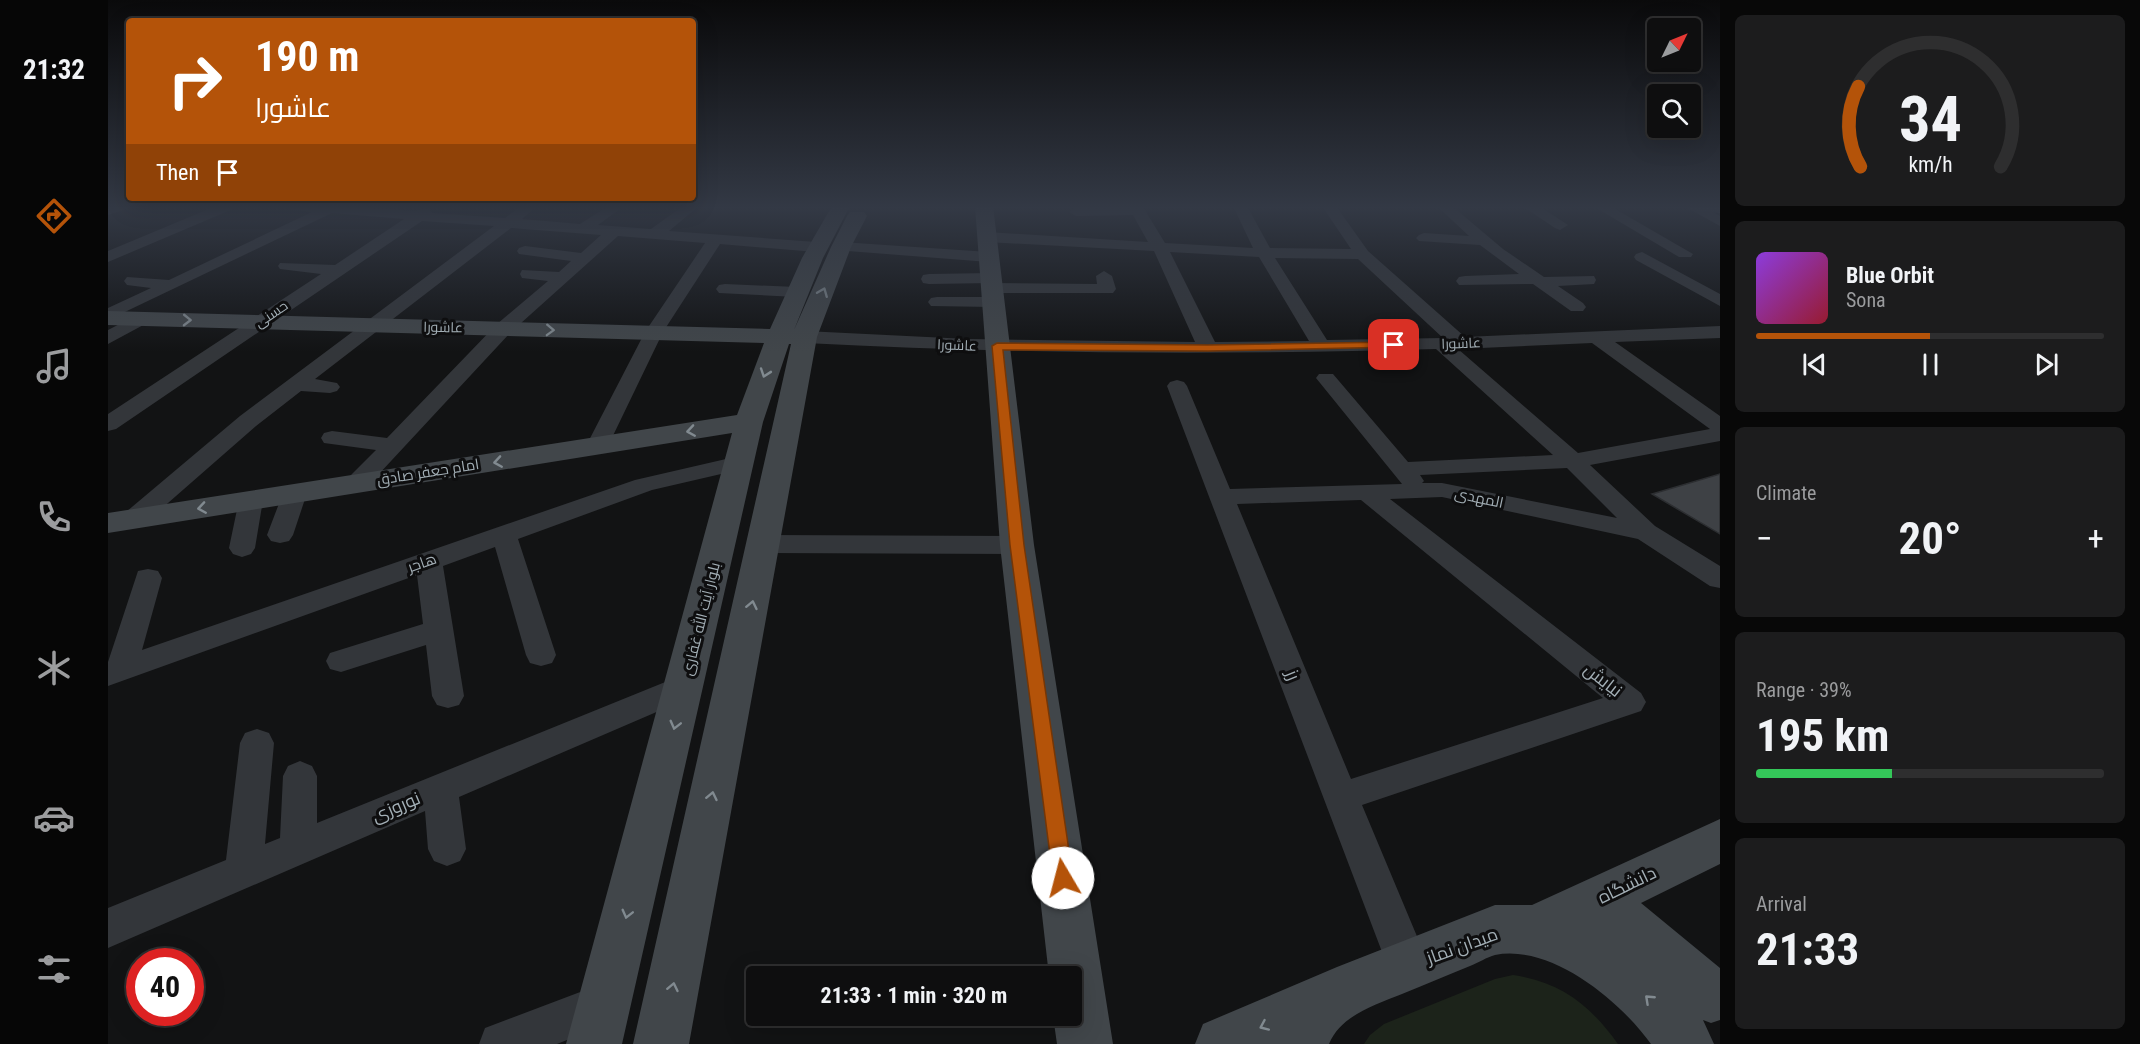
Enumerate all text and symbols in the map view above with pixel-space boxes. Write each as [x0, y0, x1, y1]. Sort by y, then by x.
north arrow [1647, 18, 1701, 72]
map controls [1647, 18, 1701, 138]
text: 190 m [255, 32, 360, 81]
icon: right [156, 42, 234, 120]
text: 21:32 [23, 54, 85, 86]
button: search [1647, 84, 1701, 138]
text: 34 [1898, 84, 1962, 157]
text: عاشورا [255, 92, 331, 124]
text: km/h [1908, 153, 1952, 178]
icon: arrive [211, 156, 244, 189]
text: Then [156, 160, 199, 185]
icon: directions [33, 195, 75, 237]
text: Blue Orbit [1846, 263, 1934, 288]
one-way arrow [816, 288, 828, 299]
text: Sona [1846, 288, 1886, 312]
street label: حسنی [251, 297, 291, 331]
one-way arrow [183, 314, 192, 327]
street label: عاشورا [423, 319, 463, 335]
pin [1368, 319, 1419, 370]
one-way arrow [546, 323, 555, 336]
icon: arrive [1377, 328, 1410, 361]
street label: عاشورا [1441, 334, 1481, 352]
street label: عاشورا [937, 336, 977, 354]
icon: music [33, 345, 75, 387]
icon: previous [1798, 348, 1831, 381]
icon: pause [1914, 348, 1947, 381]
icon: next [2030, 348, 2063, 381]
one-way arrow [760, 367, 773, 378]
one-way arrow [686, 425, 696, 437]
street label: امام جعفر صادق [376, 455, 481, 490]
one-way arrow [494, 455, 503, 467]
text: Climate [1756, 481, 1816, 505]
street label: المهدی [1453, 484, 1505, 513]
icon: phone [33, 496, 75, 538]
one-way arrow [197, 501, 207, 514]
text: 20° [1899, 512, 1962, 565]
text: − [1756, 519, 1773, 558]
text: + [2088, 519, 2104, 558]
street label: هاجر [404, 550, 439, 577]
street label: بلوار آیت الله غفاری [677, 560, 725, 678]
one-way arrow [744, 600, 757, 610]
icon: climate [33, 647, 75, 689]
street label: نیایش [1579, 658, 1627, 702]
street label: رز [1281, 666, 1305, 684]
text: Range · 39% [1756, 678, 1852, 702]
text: 195 km [1756, 709, 1889, 762]
one-way arrow [669, 720, 682, 730]
street label: نوروزی [368, 787, 424, 827]
one-way arrow [705, 791, 718, 801]
icon: car [33, 797, 75, 839]
position arrow [1031, 846, 1095, 910]
street label: دانشگاه [1594, 861, 1659, 908]
text: Arrival [1756, 892, 1807, 916]
one-way arrow [622, 909, 635, 919]
street label: میدان نماز [1422, 923, 1501, 969]
text: 21:33 [1756, 923, 1859, 976]
icon: filters [33, 948, 75, 990]
speed limit sign: 40 [126, 948, 204, 1026]
one-way arrow [666, 982, 679, 992]
text: 21:33 · 1 min · 320 m [821, 983, 1007, 1008]
one-way arrow [1645, 995, 1655, 1006]
one-way arrow [1259, 1019, 1270, 1031]

